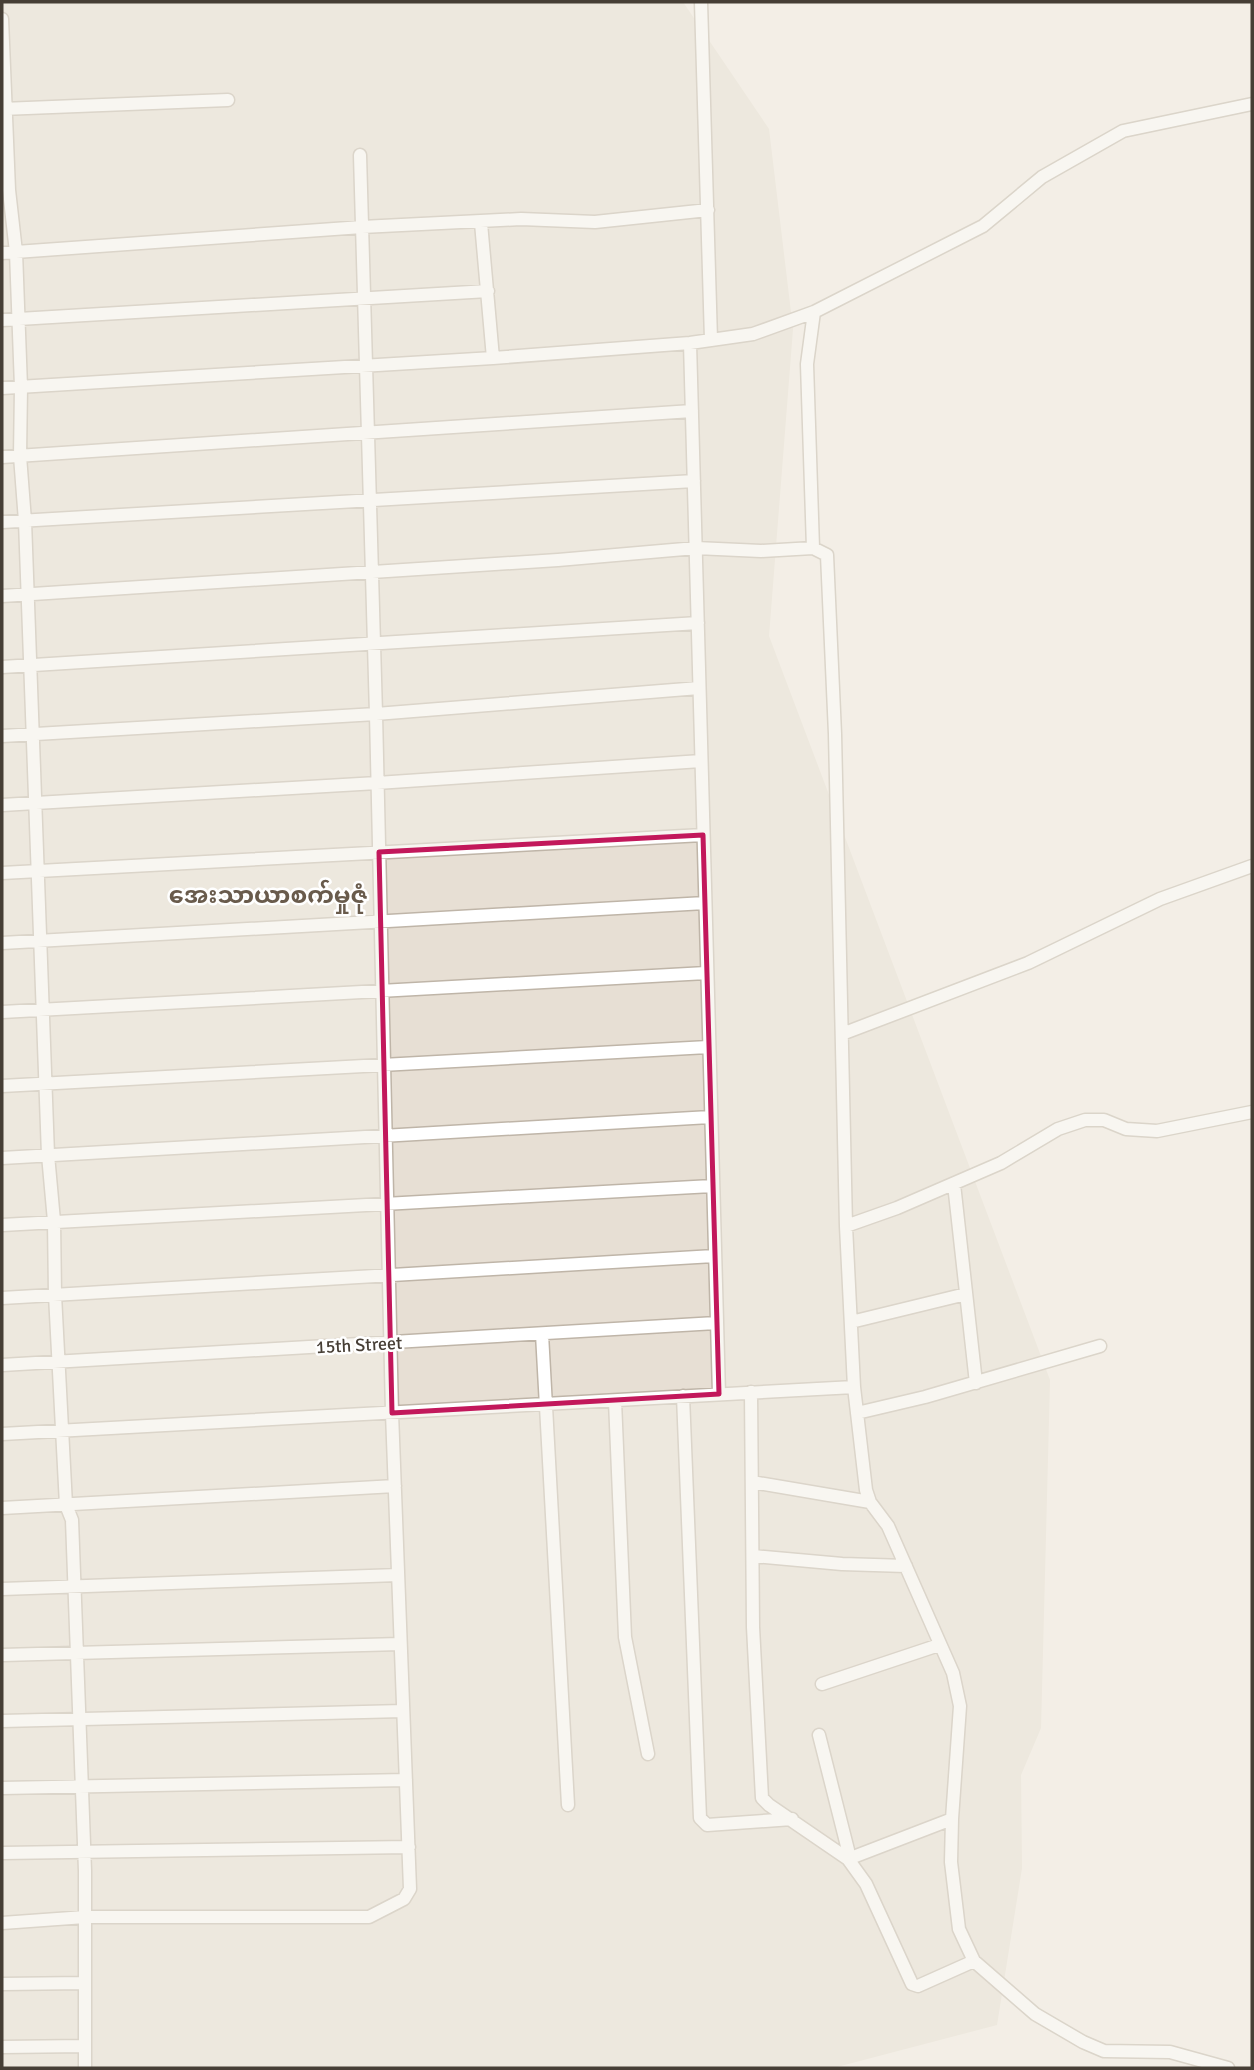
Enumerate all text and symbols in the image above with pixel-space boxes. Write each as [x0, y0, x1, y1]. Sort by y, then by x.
district label: အေးသာယာစက်မှုဇုံ [169, 879, 368, 914]
street label: 15th Street [315, 1332, 403, 1358]

